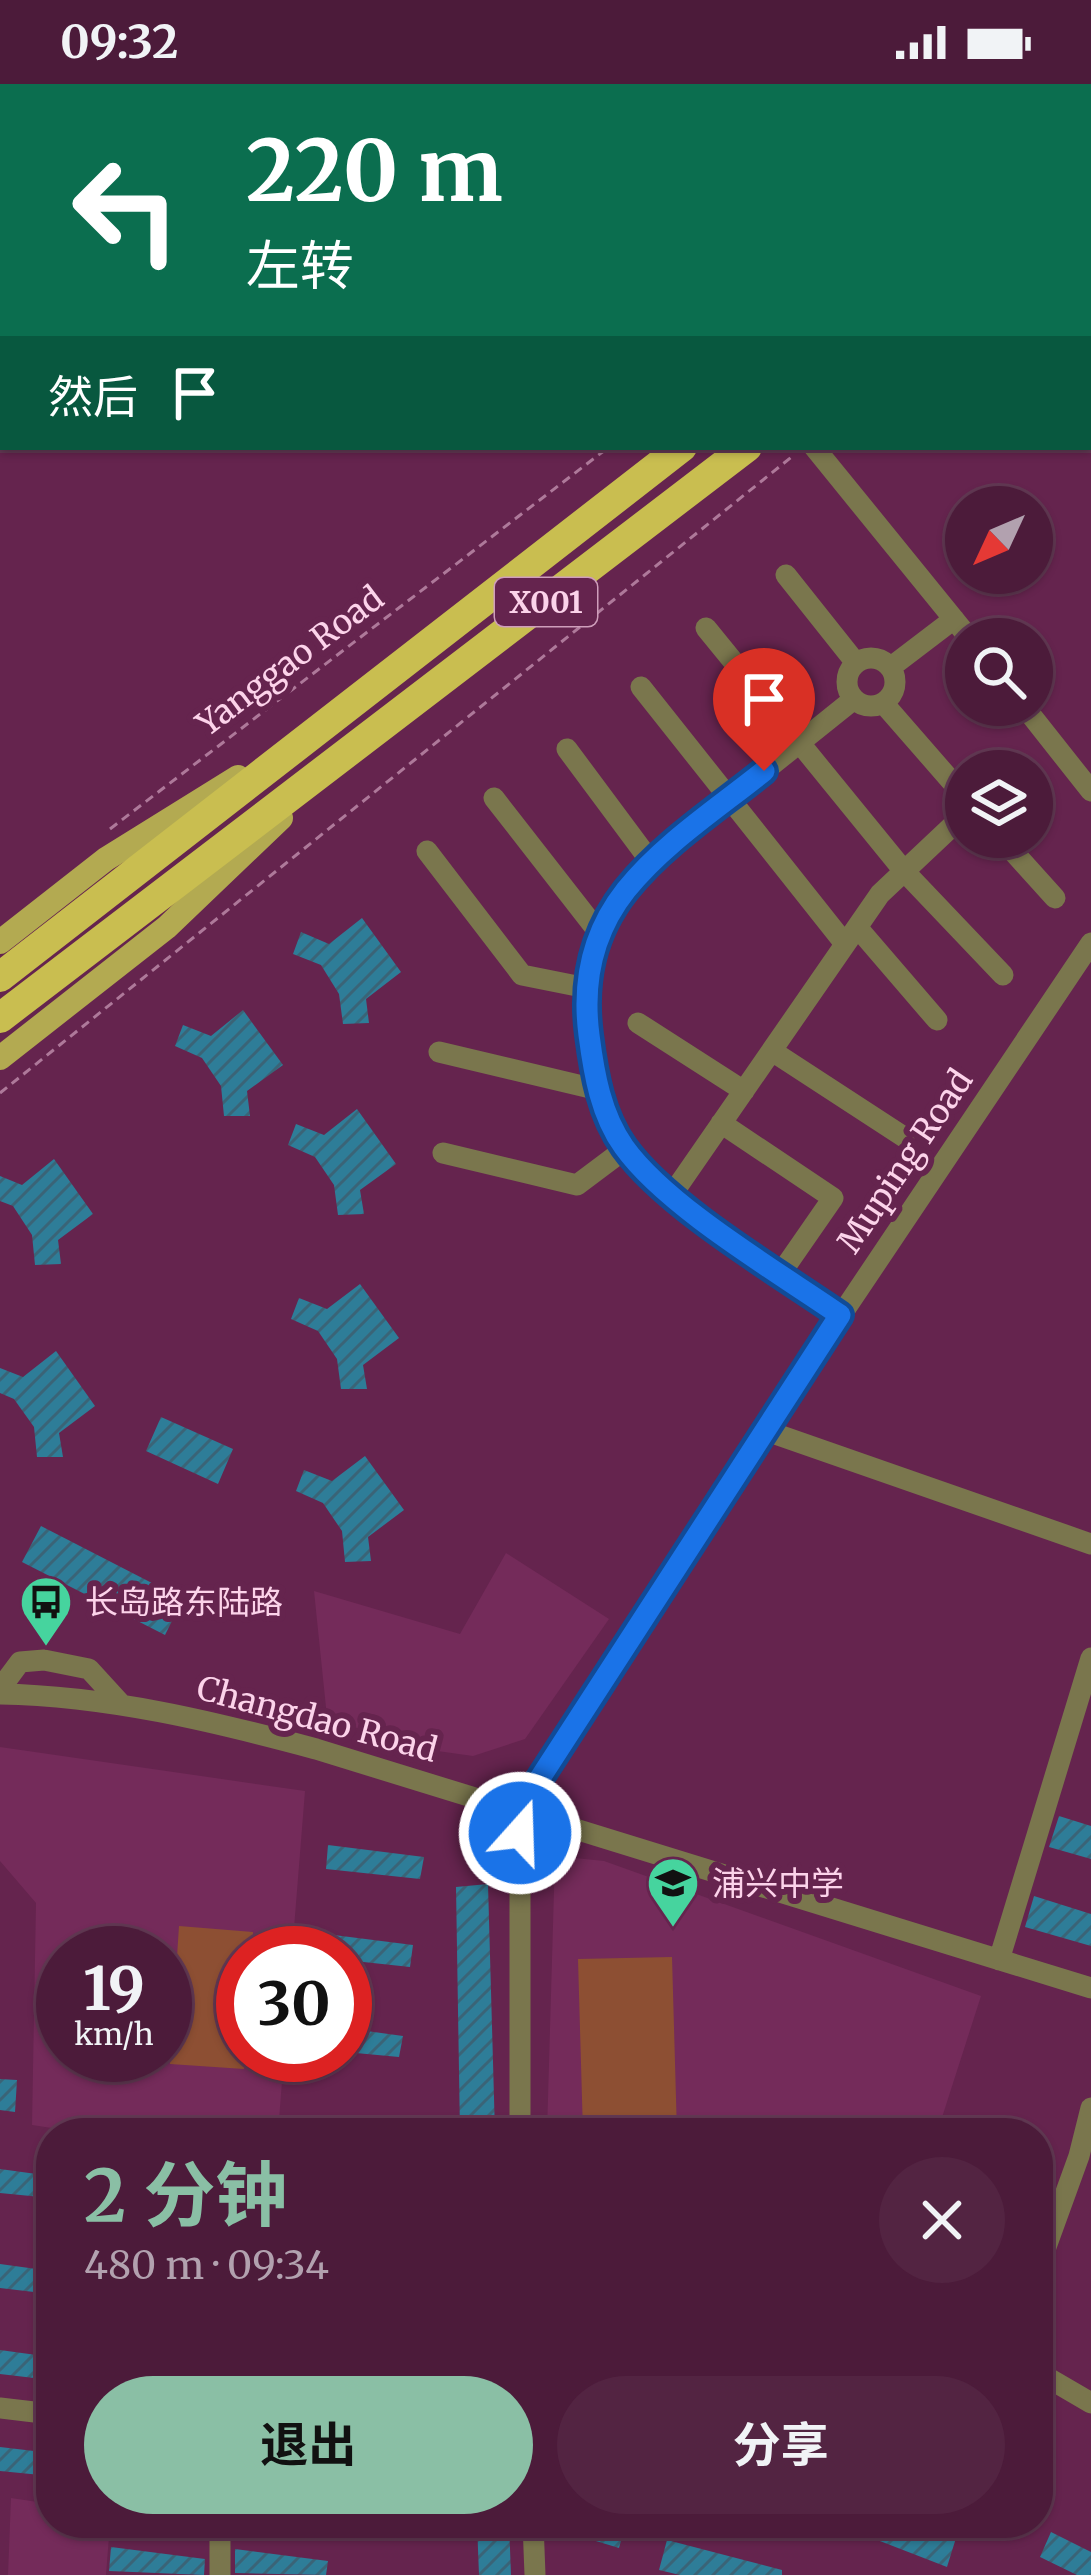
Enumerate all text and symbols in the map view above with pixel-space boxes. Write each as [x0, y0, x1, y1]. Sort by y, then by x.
text: 09:32 [60, 14, 178, 70]
text: 220 m [246, 118, 503, 224]
icon: left [48, 132, 204, 288]
text: 左转 [246, 232, 354, 300]
icon: arrive [162, 360, 228, 426]
text: 然后 [48, 369, 138, 425]
north arrow [945, 486, 1053, 594]
map controls [945, 486, 1053, 858]
street label: Yanggao Road [188, 577, 392, 745]
road number: X001 [495, 578, 597, 626]
button: search [945, 618, 1053, 726]
pin [713, 648, 815, 771]
icon: arrive [731, 666, 797, 732]
button: layers [945, 750, 1053, 858]
street label: Muping Road [829, 1061, 981, 1260]
bus stop icon: 长岛路东陆路 [18, 1574, 74, 1648]
place label: 长岛路东陆路 [85, 1582, 283, 1623]
street label: Changdao Road [192, 1667, 442, 1771]
position arrow [457, 1770, 583, 1896]
school or university icon: 浦兴中学 [645, 1855, 701, 1929]
place label: 浦兴中学 [712, 1863, 844, 1904]
speed limit sign: 30 [216, 1926, 372, 2082]
text: 19 [83, 1951, 145, 2026]
text: km/h [74, 2015, 154, 2053]
text: 2 分钟 [84, 2150, 287, 2241]
button: close [879, 2157, 1005, 2283]
text: 480 m · 09:34 [84, 2241, 329, 2290]
button: 退出 [84, 2376, 533, 2514]
button: 分享 [557, 2376, 1005, 2514]

